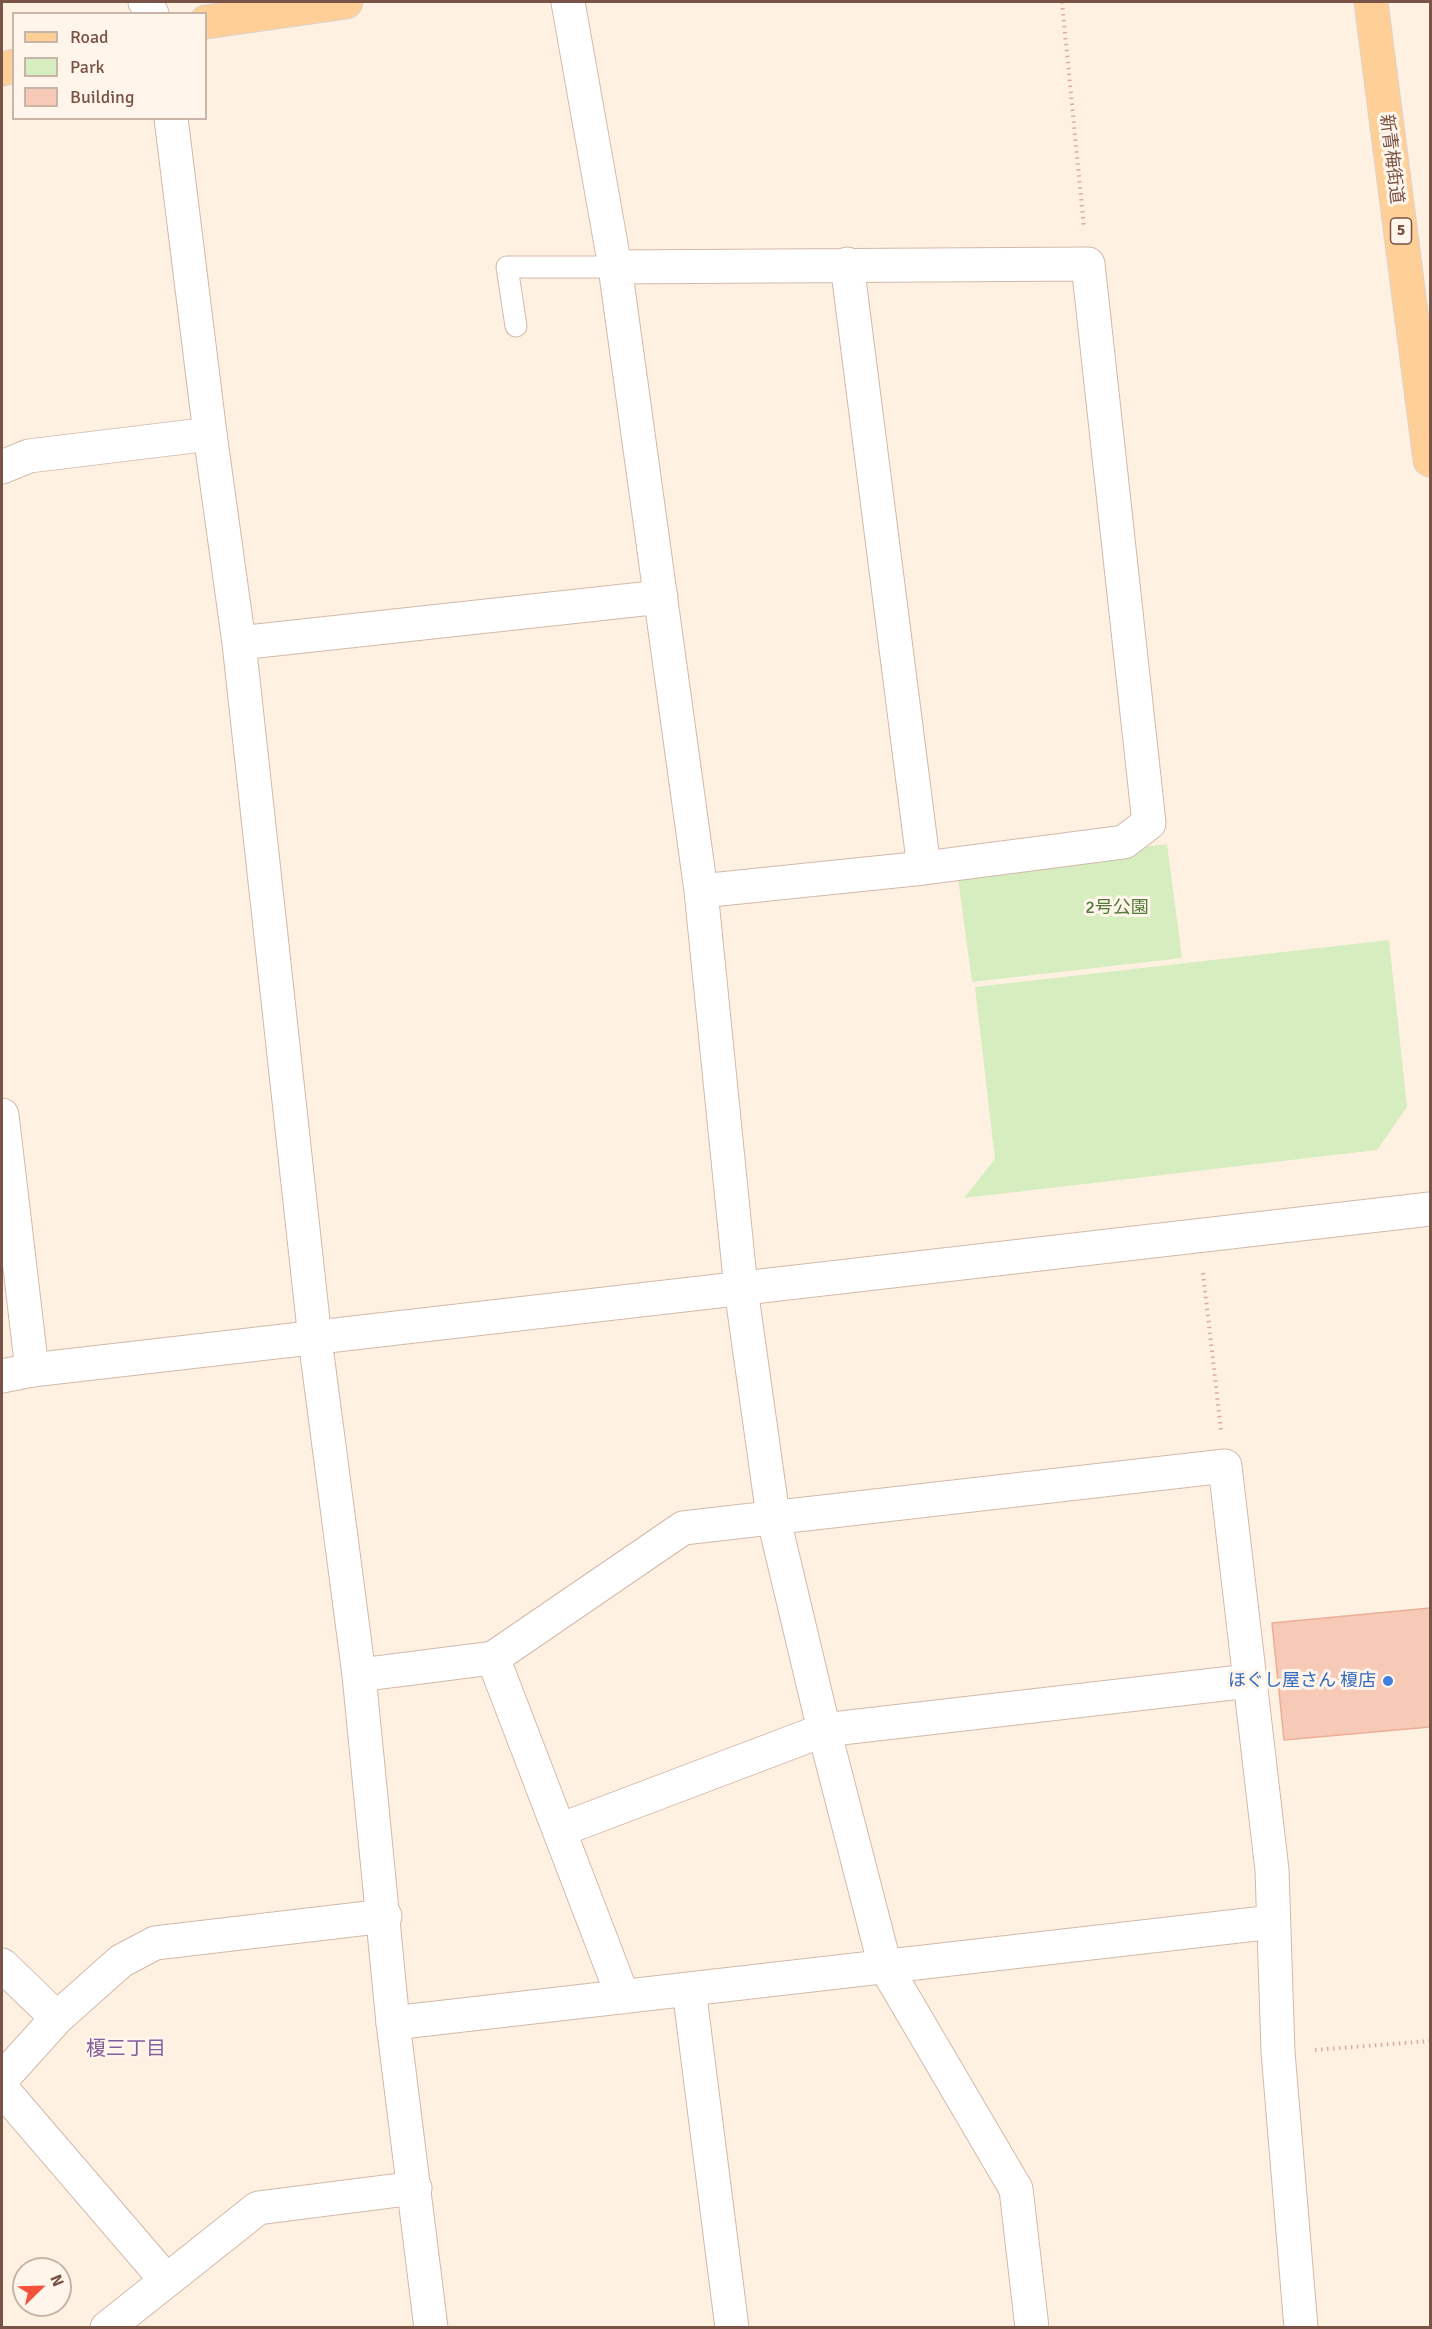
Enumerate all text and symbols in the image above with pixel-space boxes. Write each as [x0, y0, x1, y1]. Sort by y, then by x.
legend [12, 12, 207, 120]
text: Road [70, 26, 109, 48]
text: Park [70, 56, 105, 78]
text: Building [70, 86, 134, 108]
street label: 新青梅街道 [1375, 113, 1407, 205]
road number: 5 [1390, 218, 1412, 244]
park label: 2号公園 [1085, 897, 1149, 919]
place label: ほぐし屋さん 榎店 [1228, 1670, 1376, 1692]
marker: ほぐし屋さん 榎店 [1381, 1674, 1395, 1688]
district label: 榎三丁目 [86, 2038, 166, 2062]
north arrow [12, 2257, 72, 2317]
text: N [45, 2272, 68, 2290]

